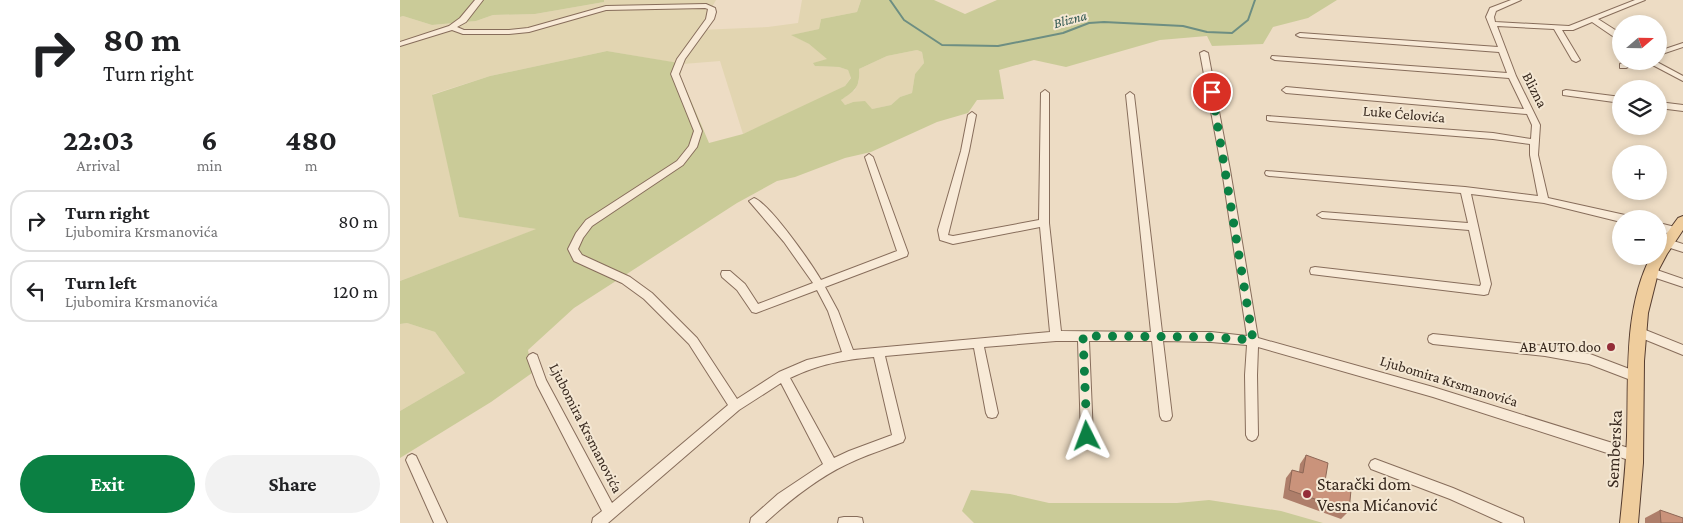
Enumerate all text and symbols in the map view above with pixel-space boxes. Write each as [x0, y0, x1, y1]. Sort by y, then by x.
water label: Blizna [1052, 7, 1089, 31]
north arrow [1612, 15, 1668, 70]
map controls [1612, 15, 1667, 265]
icon: right [20, 20, 85, 85]
text: 80 m [103, 20, 181, 59]
text: Turn right [103, 61, 194, 86]
street label: Blizna [1519, 70, 1551, 110]
pin [1191, 71, 1233, 113]
icon: arrive [1198, 78, 1226, 106]
button: layers [1612, 80, 1667, 135]
street label: Luke Ćelovića [1362, 102, 1446, 126]
text: 22:03 [63, 123, 134, 156]
text: 6 [201, 123, 218, 156]
text: 480 [285, 123, 337, 156]
button: + [1612, 145, 1667, 200]
text: Arrival [77, 157, 120, 174]
text: min [197, 157, 222, 174]
text: m [305, 157, 318, 174]
text: Turn right [65, 202, 150, 223]
icon: right [22, 207, 50, 235]
button: − [1612, 210, 1667, 265]
text: 80 m [338, 211, 378, 232]
text: Ljubomira Krsmanovića [65, 223, 218, 240]
text: Turn left [65, 272, 137, 293]
icon: left [22, 277, 50, 305]
text: 120 m [333, 281, 378, 302]
text: Ljubomira Krsmanovića [65, 293, 218, 310]
place label: AB AUTO doo [1520, 339, 1601, 355]
marker: AB AUTO doo [1605, 341, 1617, 353]
street label: Ljubomira Krsmanovića [1378, 352, 1520, 411]
street label: Ljubomira Krsmanovića [545, 361, 626, 496]
position arrow [1060, 409, 1112, 461]
street label: Semberska [1602, 409, 1626, 489]
button: Exit [20, 455, 195, 513]
button: Share [205, 455, 380, 513]
place label: Starački dom Vesna Mićanović [1317, 474, 1438, 515]
marker: Starački dom Vesna Mićanović [1301, 488, 1313, 500]

